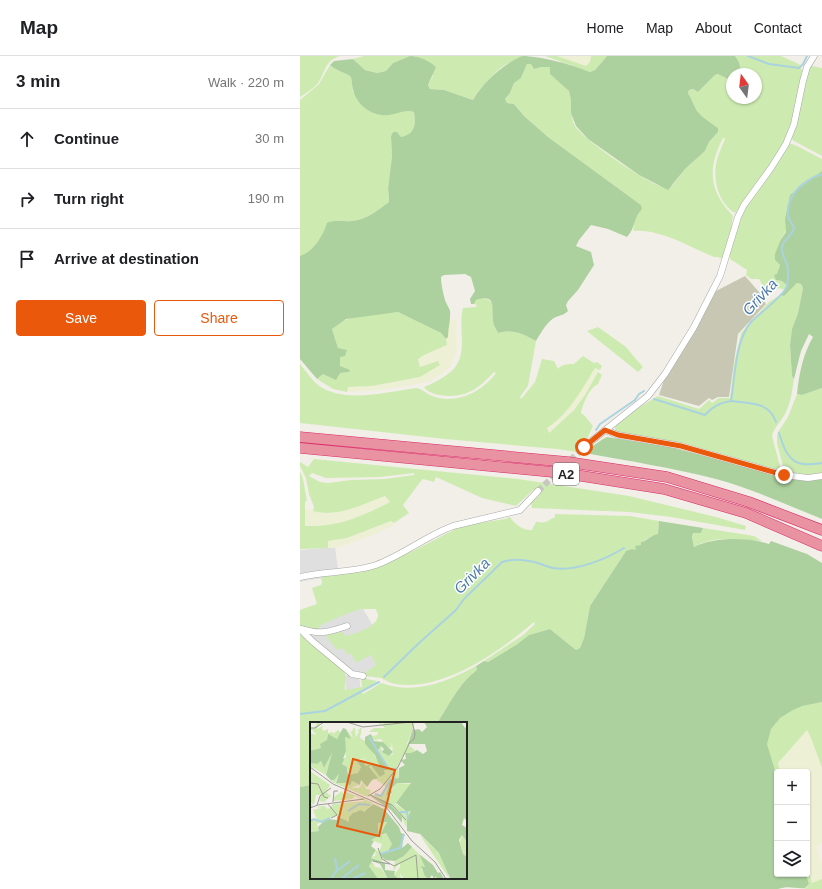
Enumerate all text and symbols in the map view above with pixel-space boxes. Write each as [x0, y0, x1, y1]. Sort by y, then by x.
text: Map [20, 17, 58, 38]
text: Home [587, 20, 624, 36]
text: Map [646, 20, 673, 36]
text: About [695, 20, 732, 36]
text: Contact [754, 20, 802, 36]
north arrow [726, 68, 762, 104]
text: 3 min [16, 72, 60, 91]
text: Walk · 220 m [208, 75, 284, 90]
icon: ahead [16, 128, 38, 150]
text: Continue [54, 130, 119, 147]
text: 30 m [255, 131, 284, 146]
icon: right [16, 188, 38, 210]
text: Turn right [54, 190, 124, 207]
text: 190 m [248, 191, 284, 206]
icon: arrive [16, 248, 38, 270]
text: Arrive at destination [54, 250, 199, 267]
water label: Grivka [739, 275, 781, 318]
button: Save [16, 300, 146, 336]
button: Share [154, 300, 284, 336]
route start [575, 438, 593, 456]
road number: A2 [553, 463, 579, 485]
route end [775, 466, 793, 484]
water label: Grivka [450, 554, 493, 597]
inset map [310, 722, 467, 879]
map controls [774, 769, 810, 877]
button: + [774, 769, 810, 805]
button: − [774, 805, 810, 841]
button: layers [774, 841, 810, 877]

